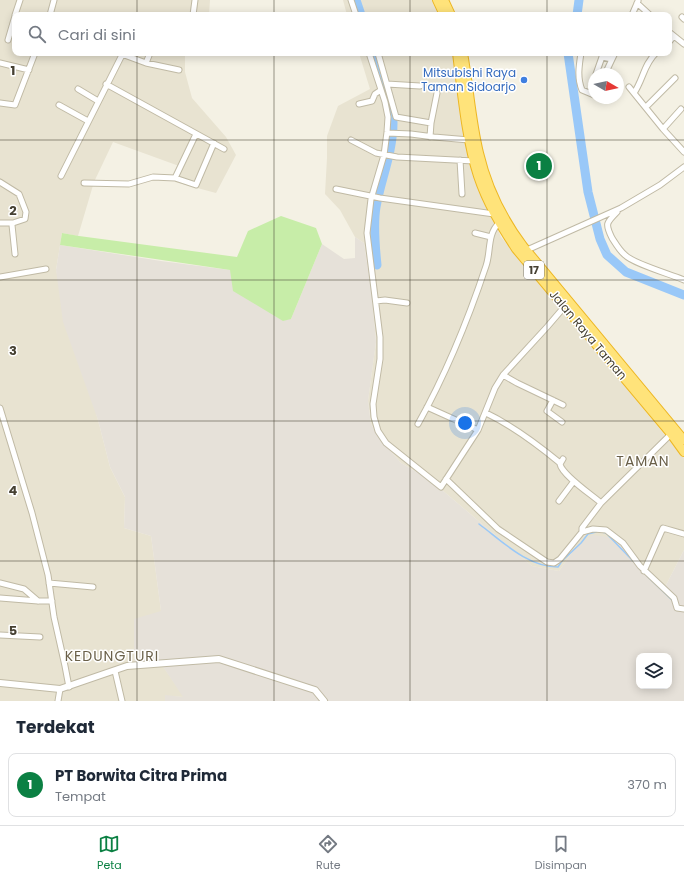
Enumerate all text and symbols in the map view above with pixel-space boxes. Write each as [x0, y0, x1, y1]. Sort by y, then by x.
search box [12, 12, 672, 56]
icon: search [26, 23, 48, 45]
text: Cari di sini [58, 24, 136, 45]
text: 1 [11, 61, 15, 80]
place label: Mitsubishi Raya Taman Sidoarjo [421, 64, 516, 95]
north arrow [588, 68, 624, 104]
marker: Mitsubishi Raya Taman Sidoarjo [519, 75, 529, 85]
pin: 1 [526, 151, 552, 181]
text: 2 [9, 201, 17, 220]
road number: 17 [524, 261, 544, 279]
street label: Jalan Raya Taman [546, 286, 631, 383]
text: 3 [9, 341, 17, 360]
your location [455, 413, 475, 433]
district label: TAMAN [616, 451, 670, 471]
text: 4 [9, 481, 18, 500]
text: 5 [9, 621, 17, 640]
district label: KEDUNGTURI [65, 646, 159, 666]
map controls [636, 653, 672, 689]
button: layers [636, 653, 672, 689]
text: Terdekat [16, 715, 95, 739]
text: PT Borwita Citra Prima [55, 765, 227, 786]
text: 1 [28, 775, 32, 794]
text: 370 m [627, 775, 667, 794]
text: Tempat [55, 787, 106, 806]
tab: Peta [97, 833, 122, 874]
tab: Rute [316, 833, 341, 874]
tab: Disimpan [535, 833, 587, 874]

